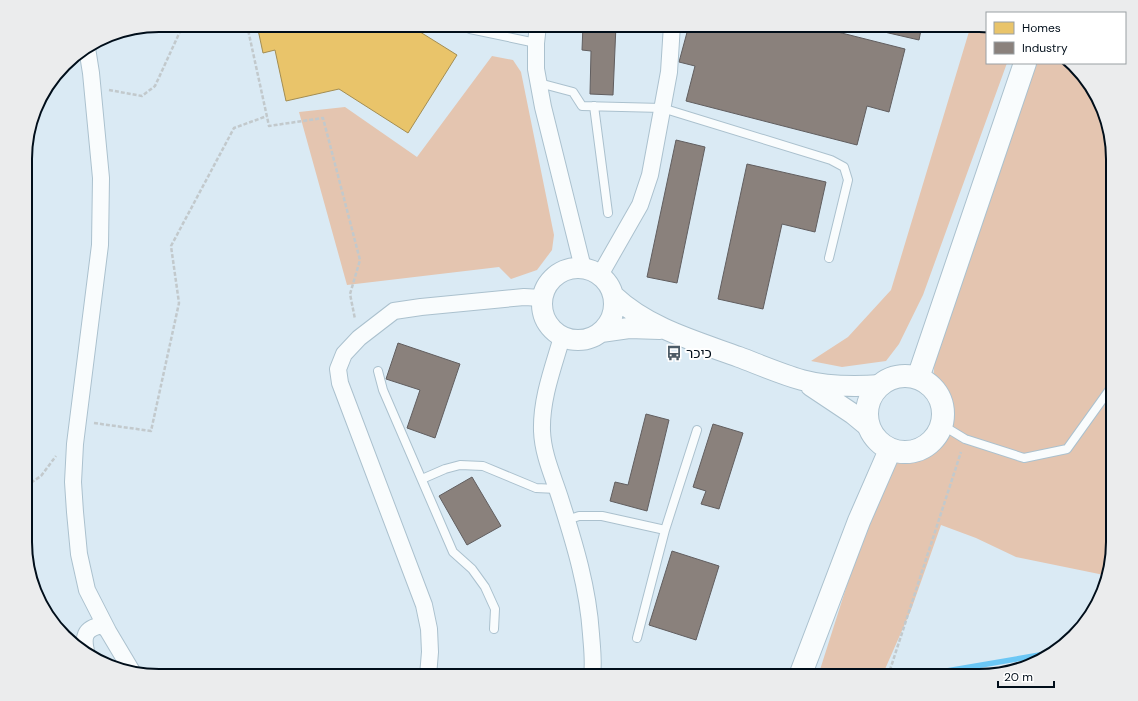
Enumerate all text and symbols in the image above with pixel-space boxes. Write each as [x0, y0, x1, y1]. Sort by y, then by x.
legend [986, 12, 1126, 64]
text: Homes [1022, 20, 1061, 36]
text: Industry [1022, 40, 1068, 56]
bus stop icon: כיכר [665, 344, 683, 362]
place label: כיכר [686, 344, 712, 362]
scale bar [998, 663, 1054, 689]
text: 20 m [1004, 669, 1033, 685]

